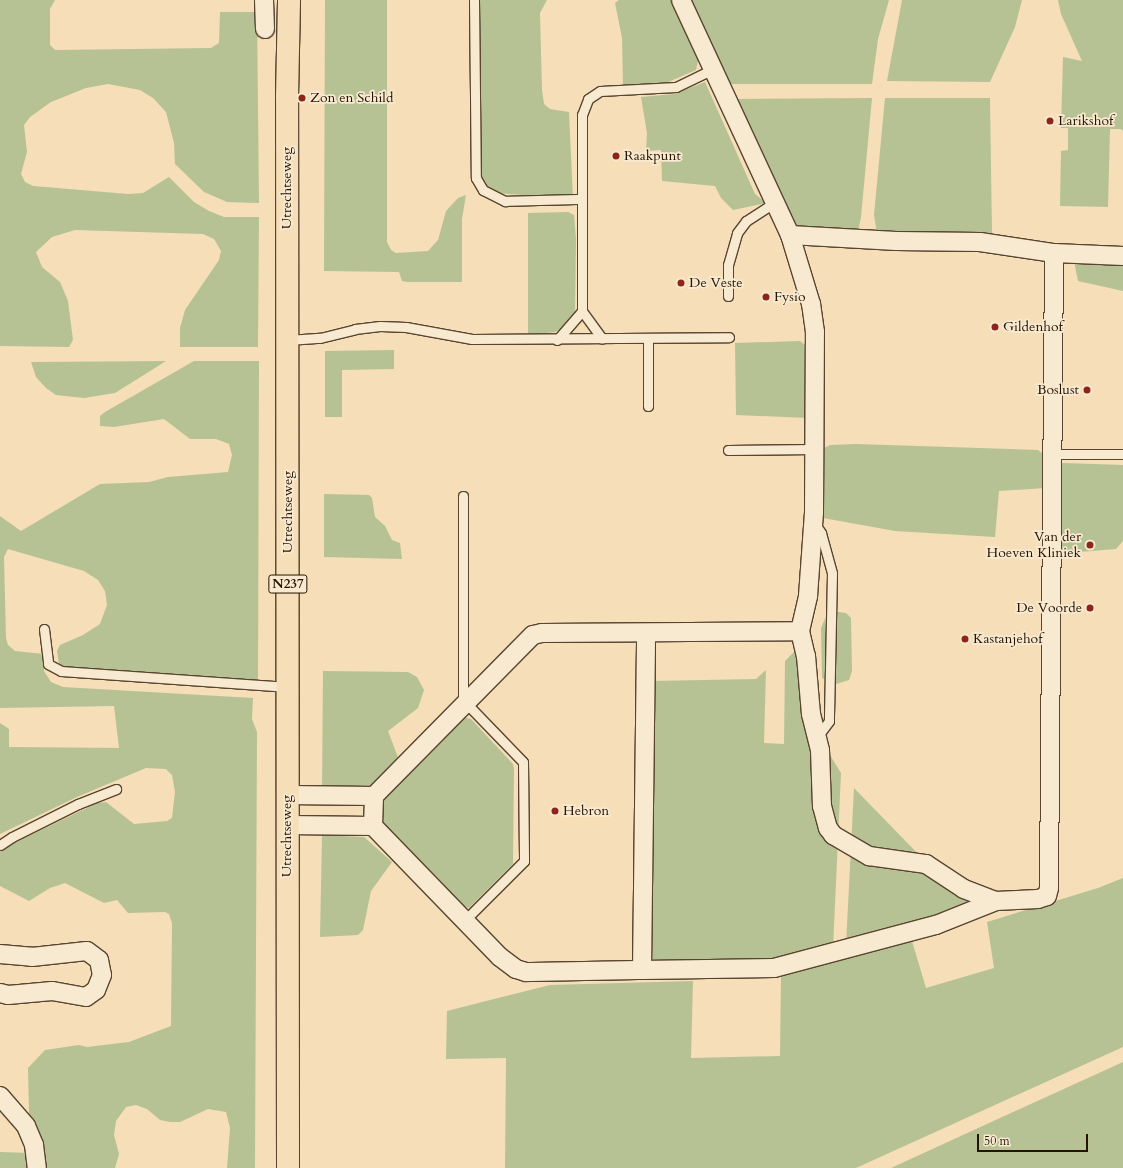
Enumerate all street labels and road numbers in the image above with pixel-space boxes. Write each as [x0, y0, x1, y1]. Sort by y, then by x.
street label: Utrechtseweg [279, 147, 295, 229]
street label: Utrechtseweg [280, 471, 296, 553]
road number: N237 [268, 573, 308, 595]
street label: Utrechtseweg [279, 795, 295, 877]

